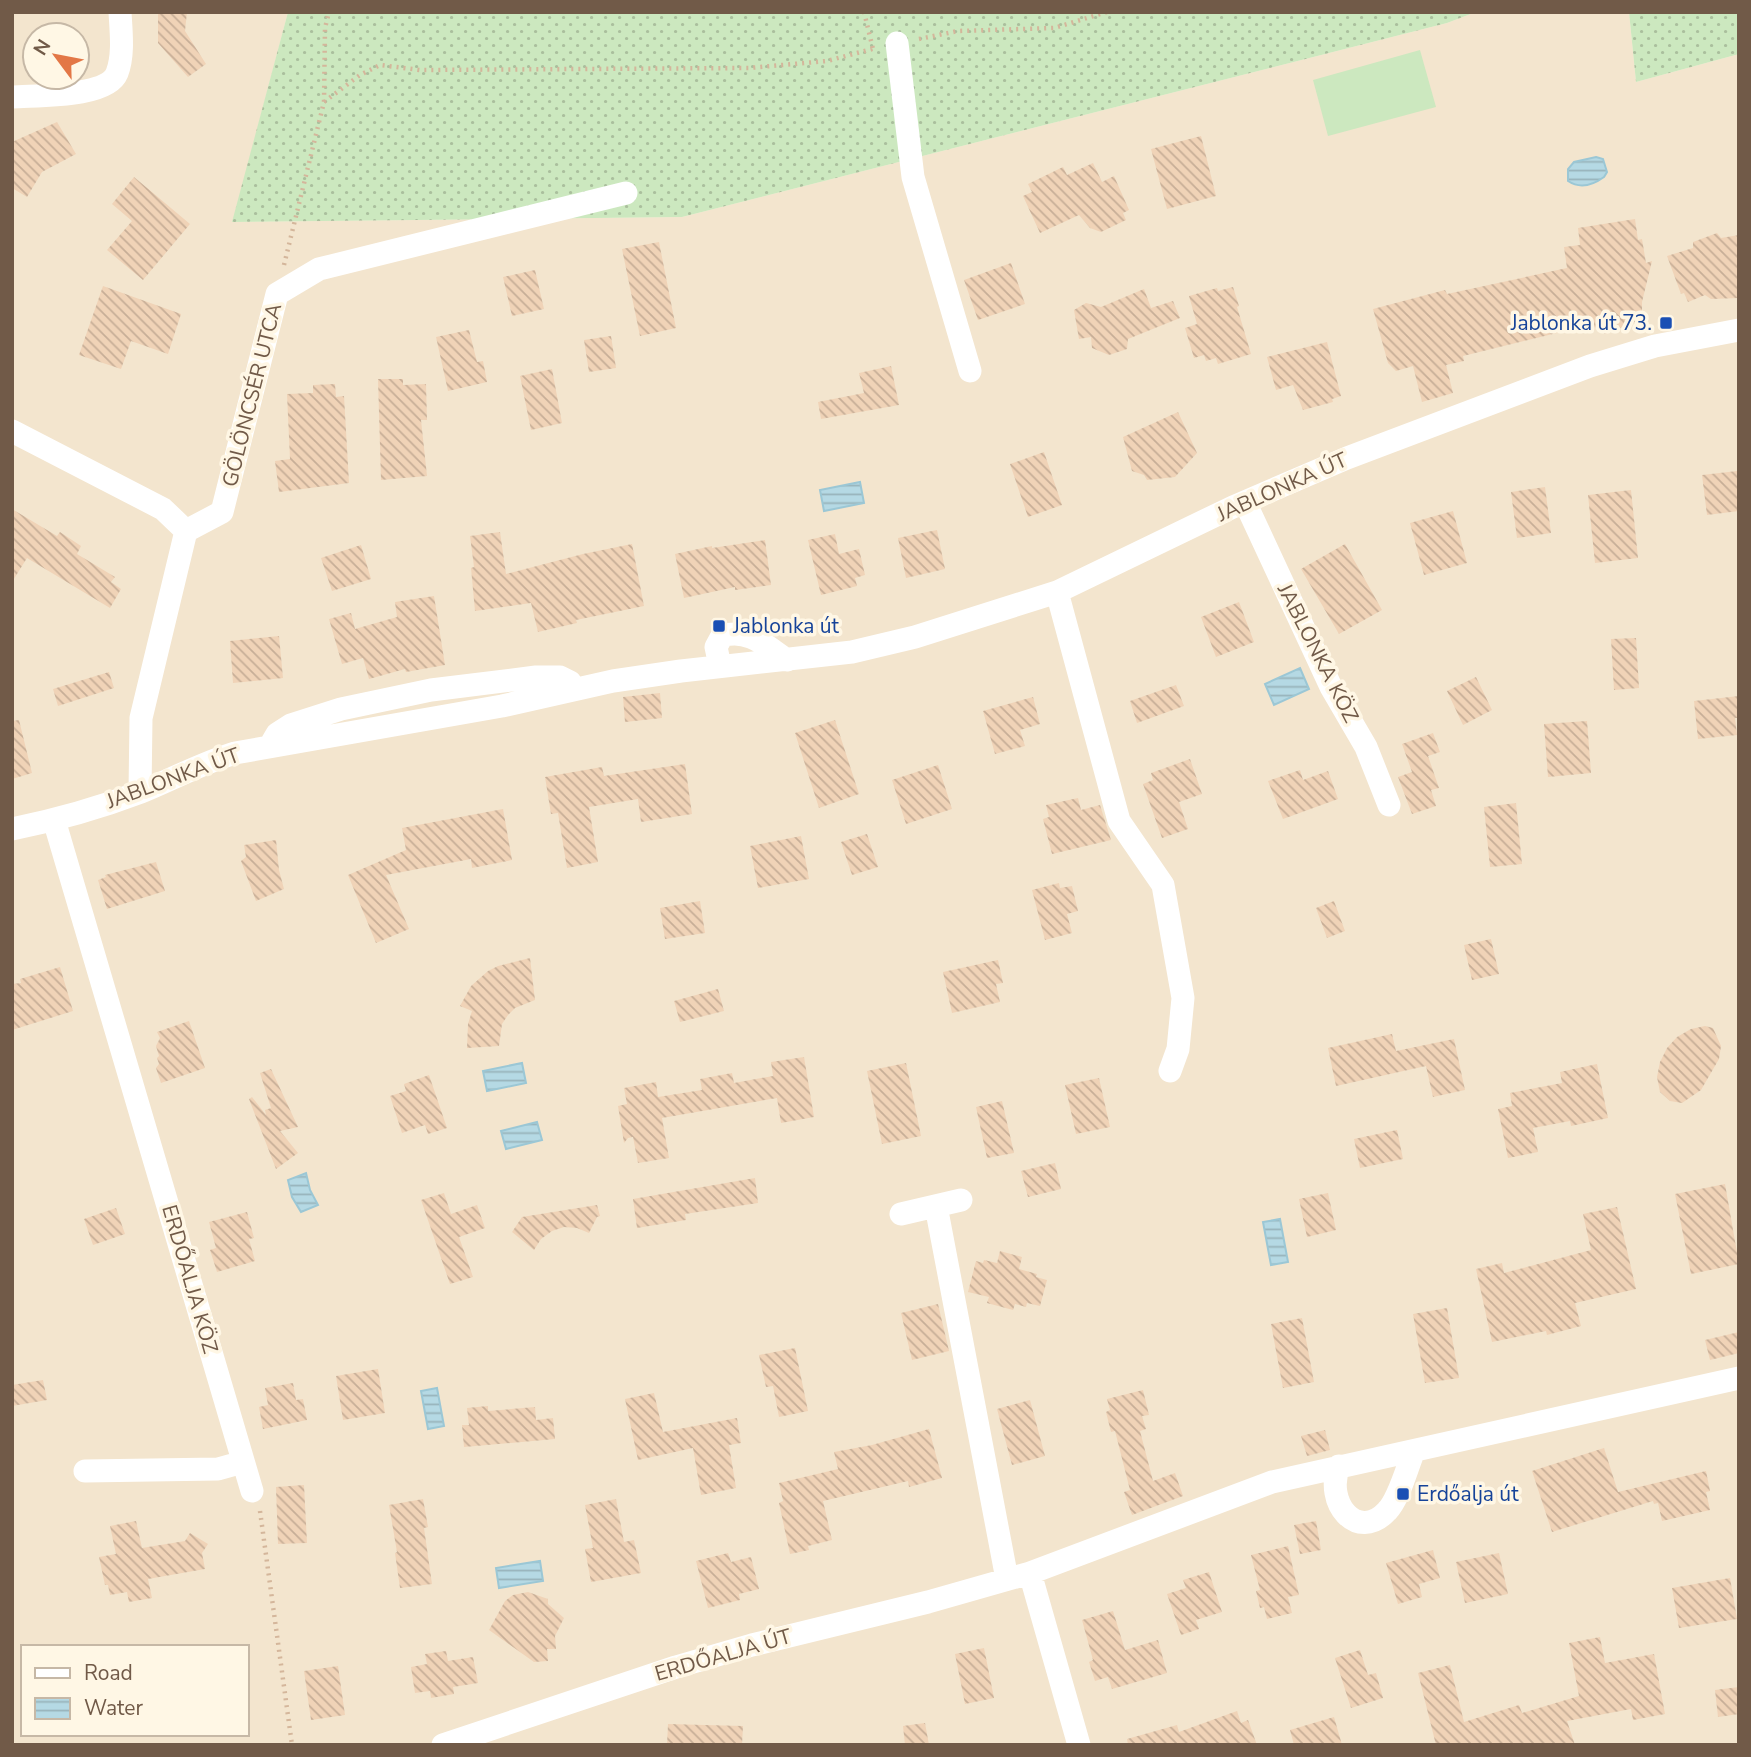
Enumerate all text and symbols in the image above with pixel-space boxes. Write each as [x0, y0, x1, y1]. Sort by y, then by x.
north arrow [21, 21, 91, 91]
text: N [28, 35, 57, 60]
street label: GÖLÖNCSÉR UTCA [216, 300, 288, 490]
place label: Jablonka út 73. [1510, 309, 1652, 337]
marker: Jablonka út 73. [1658, 315, 1674, 331]
street label: JABLONKA ÚT [1212, 446, 1352, 529]
street label: JABLONKA KÖZ [1270, 578, 1365, 727]
place label: Jablonka út [732, 612, 840, 640]
marker: Jablonka út [711, 618, 727, 634]
street label: JABLONKA ÚT [102, 741, 244, 815]
street label: ERDŐALJA KÖZ [155, 1201, 225, 1357]
place label: Erdőalja út [1417, 1480, 1519, 1508]
marker: Erdőalja út [1395, 1486, 1411, 1502]
street label: ERDŐALJA ÚT [652, 1622, 795, 1688]
legend [21, 1645, 248, 1736]
text: Road [84, 1659, 133, 1687]
text: Water [84, 1694, 143, 1722]

